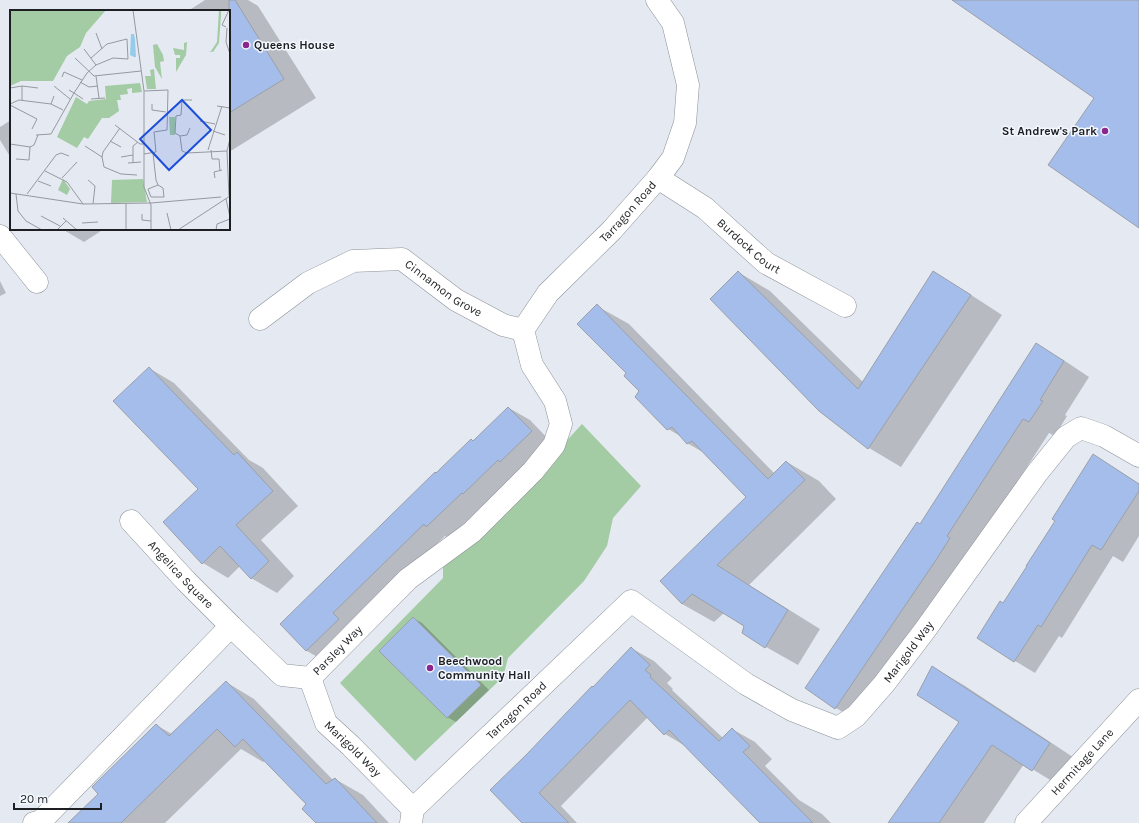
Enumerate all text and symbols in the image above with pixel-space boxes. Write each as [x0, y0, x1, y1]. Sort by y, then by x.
inset map [10, 10, 230, 230]
place label: Queens House [254, 38, 335, 52]
marker: Queens House [241, 40, 251, 50]
place label: St Andrew's Park [1002, 124, 1097, 138]
marker: St Andrew's Park [1100, 126, 1110, 136]
street label: Tarragon Road [597, 178, 659, 245]
street label: Burdock Court [714, 215, 783, 277]
street label: Cinnamon Grove [402, 257, 484, 320]
street label: Angelica Square [145, 537, 216, 611]
street label: Marigold Way [880, 618, 936, 686]
street label: Parsley Way [310, 622, 365, 678]
place label: Beechwood Community Hall [438, 654, 531, 682]
marker: Beechwood Community Hall [425, 663, 435, 673]
street label: Tarragon Road [483, 678, 549, 742]
street label: Marigold Way [321, 718, 385, 780]
street label: Hermitage Lane [1048, 725, 1116, 798]
scale bar [14, 785, 101, 811]
text: 20 m [20, 792, 48, 806]

